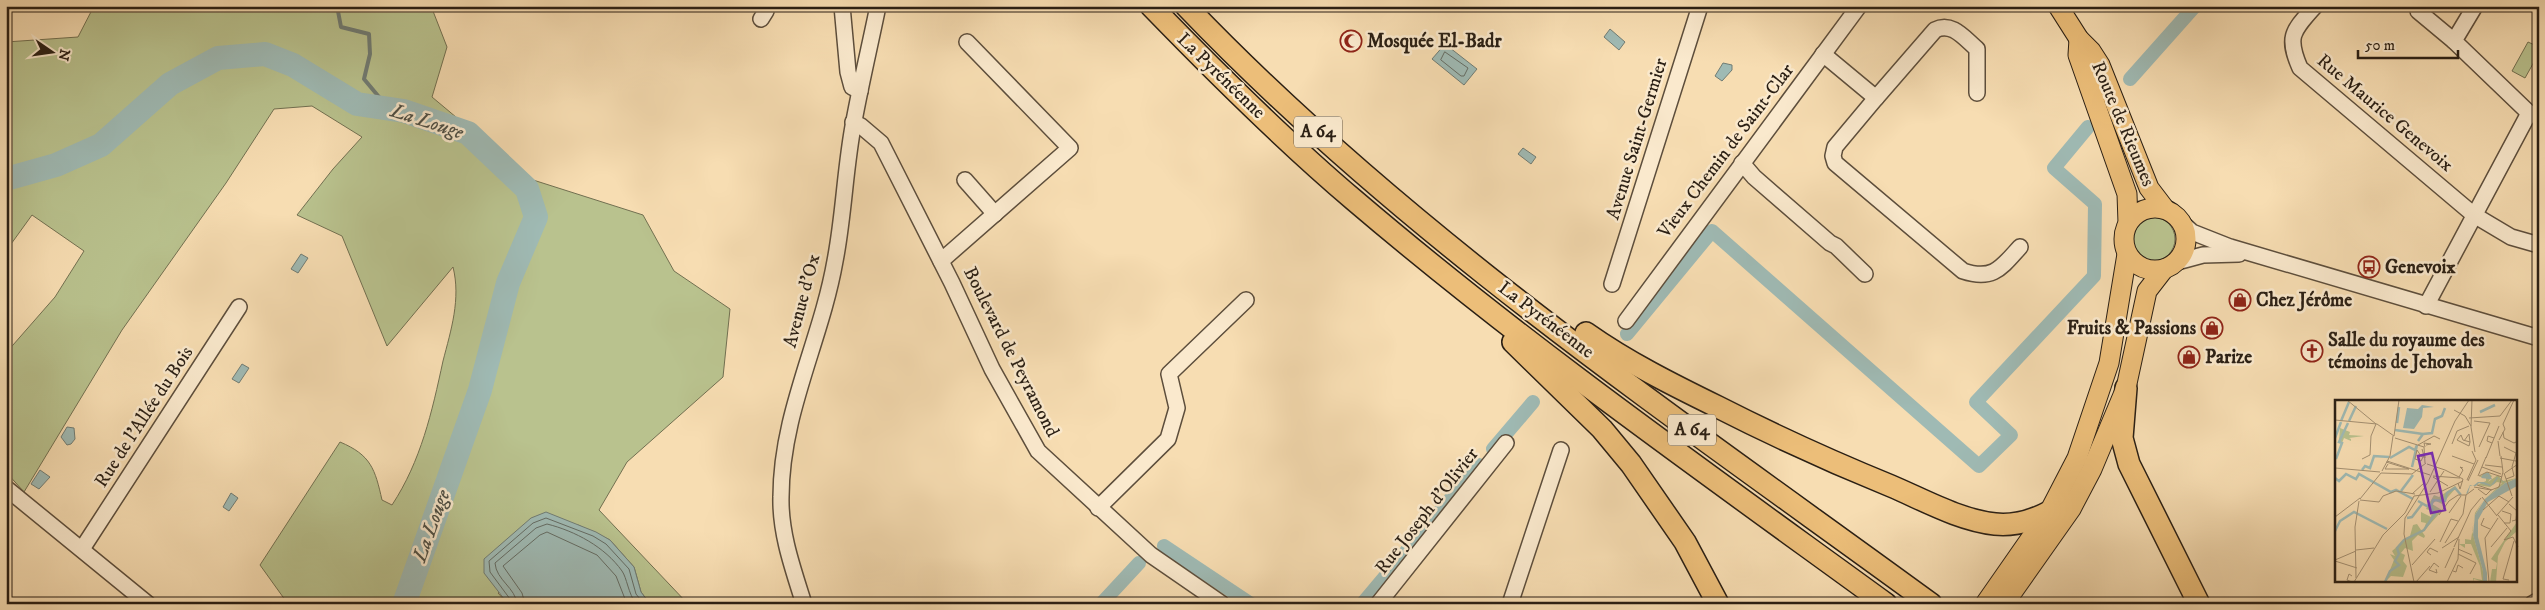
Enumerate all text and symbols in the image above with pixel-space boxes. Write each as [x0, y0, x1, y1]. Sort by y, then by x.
north arrow [28, 28, 78, 78]
street label: La Pyrénéenne [1172, 28, 1270, 124]
scale bar [2358, 28, 2458, 60]
mosque icon: Mosquée El-Badr [1339, 29, 1363, 53]
place label: Mosquée El-Badr [1367, 30, 1502, 54]
text: 50 m [2365, 36, 2395, 55]
text: N [54, 47, 74, 63]
street label: Rue Maurice Genevoix [2312, 49, 2458, 177]
street label: Avenue Saint-Germier [1601, 55, 1673, 223]
street label: Route de Rieumes [2086, 58, 2160, 190]
street label: Vieux Chemin de Saint-Clar [1652, 59, 1799, 243]
water label: La Louge [387, 98, 467, 146]
road number: A 64 [1294, 116, 1342, 148]
street label: Avenue d'Ox [778, 251, 826, 350]
bus stop icon: Genevoix [2357, 255, 2381, 279]
place label: Genevoix [2385, 256, 2456, 279]
street label: Boulevard de Peyramond [958, 263, 1064, 441]
street label: La Pyrénéenne [1494, 276, 1599, 364]
shop icon: Chez Jérôme [2228, 288, 2252, 312]
place label: Chez Jérôme [2256, 289, 2352, 312]
shop icon: Fruits & Passions [2200, 316, 2224, 340]
place label: Fruits & Passions [2067, 317, 2197, 340]
place label: Salle du royaume des témoins de Jehovah [2328, 329, 2485, 374]
church icon: Salle du royaume des témoins de Jehovah [2300, 339, 2324, 363]
street label: Rue de l'Allée du Bois [90, 342, 198, 492]
shop icon: Parize [2177, 345, 2201, 369]
place label: Parize [2205, 346, 2252, 369]
inset map [2335, 400, 2518, 582]
road number: A 64 [1668, 414, 1716, 446]
street label: Rue Joseph d'Olivier [1370, 443, 1484, 579]
water label: La Louge [407, 486, 457, 566]

